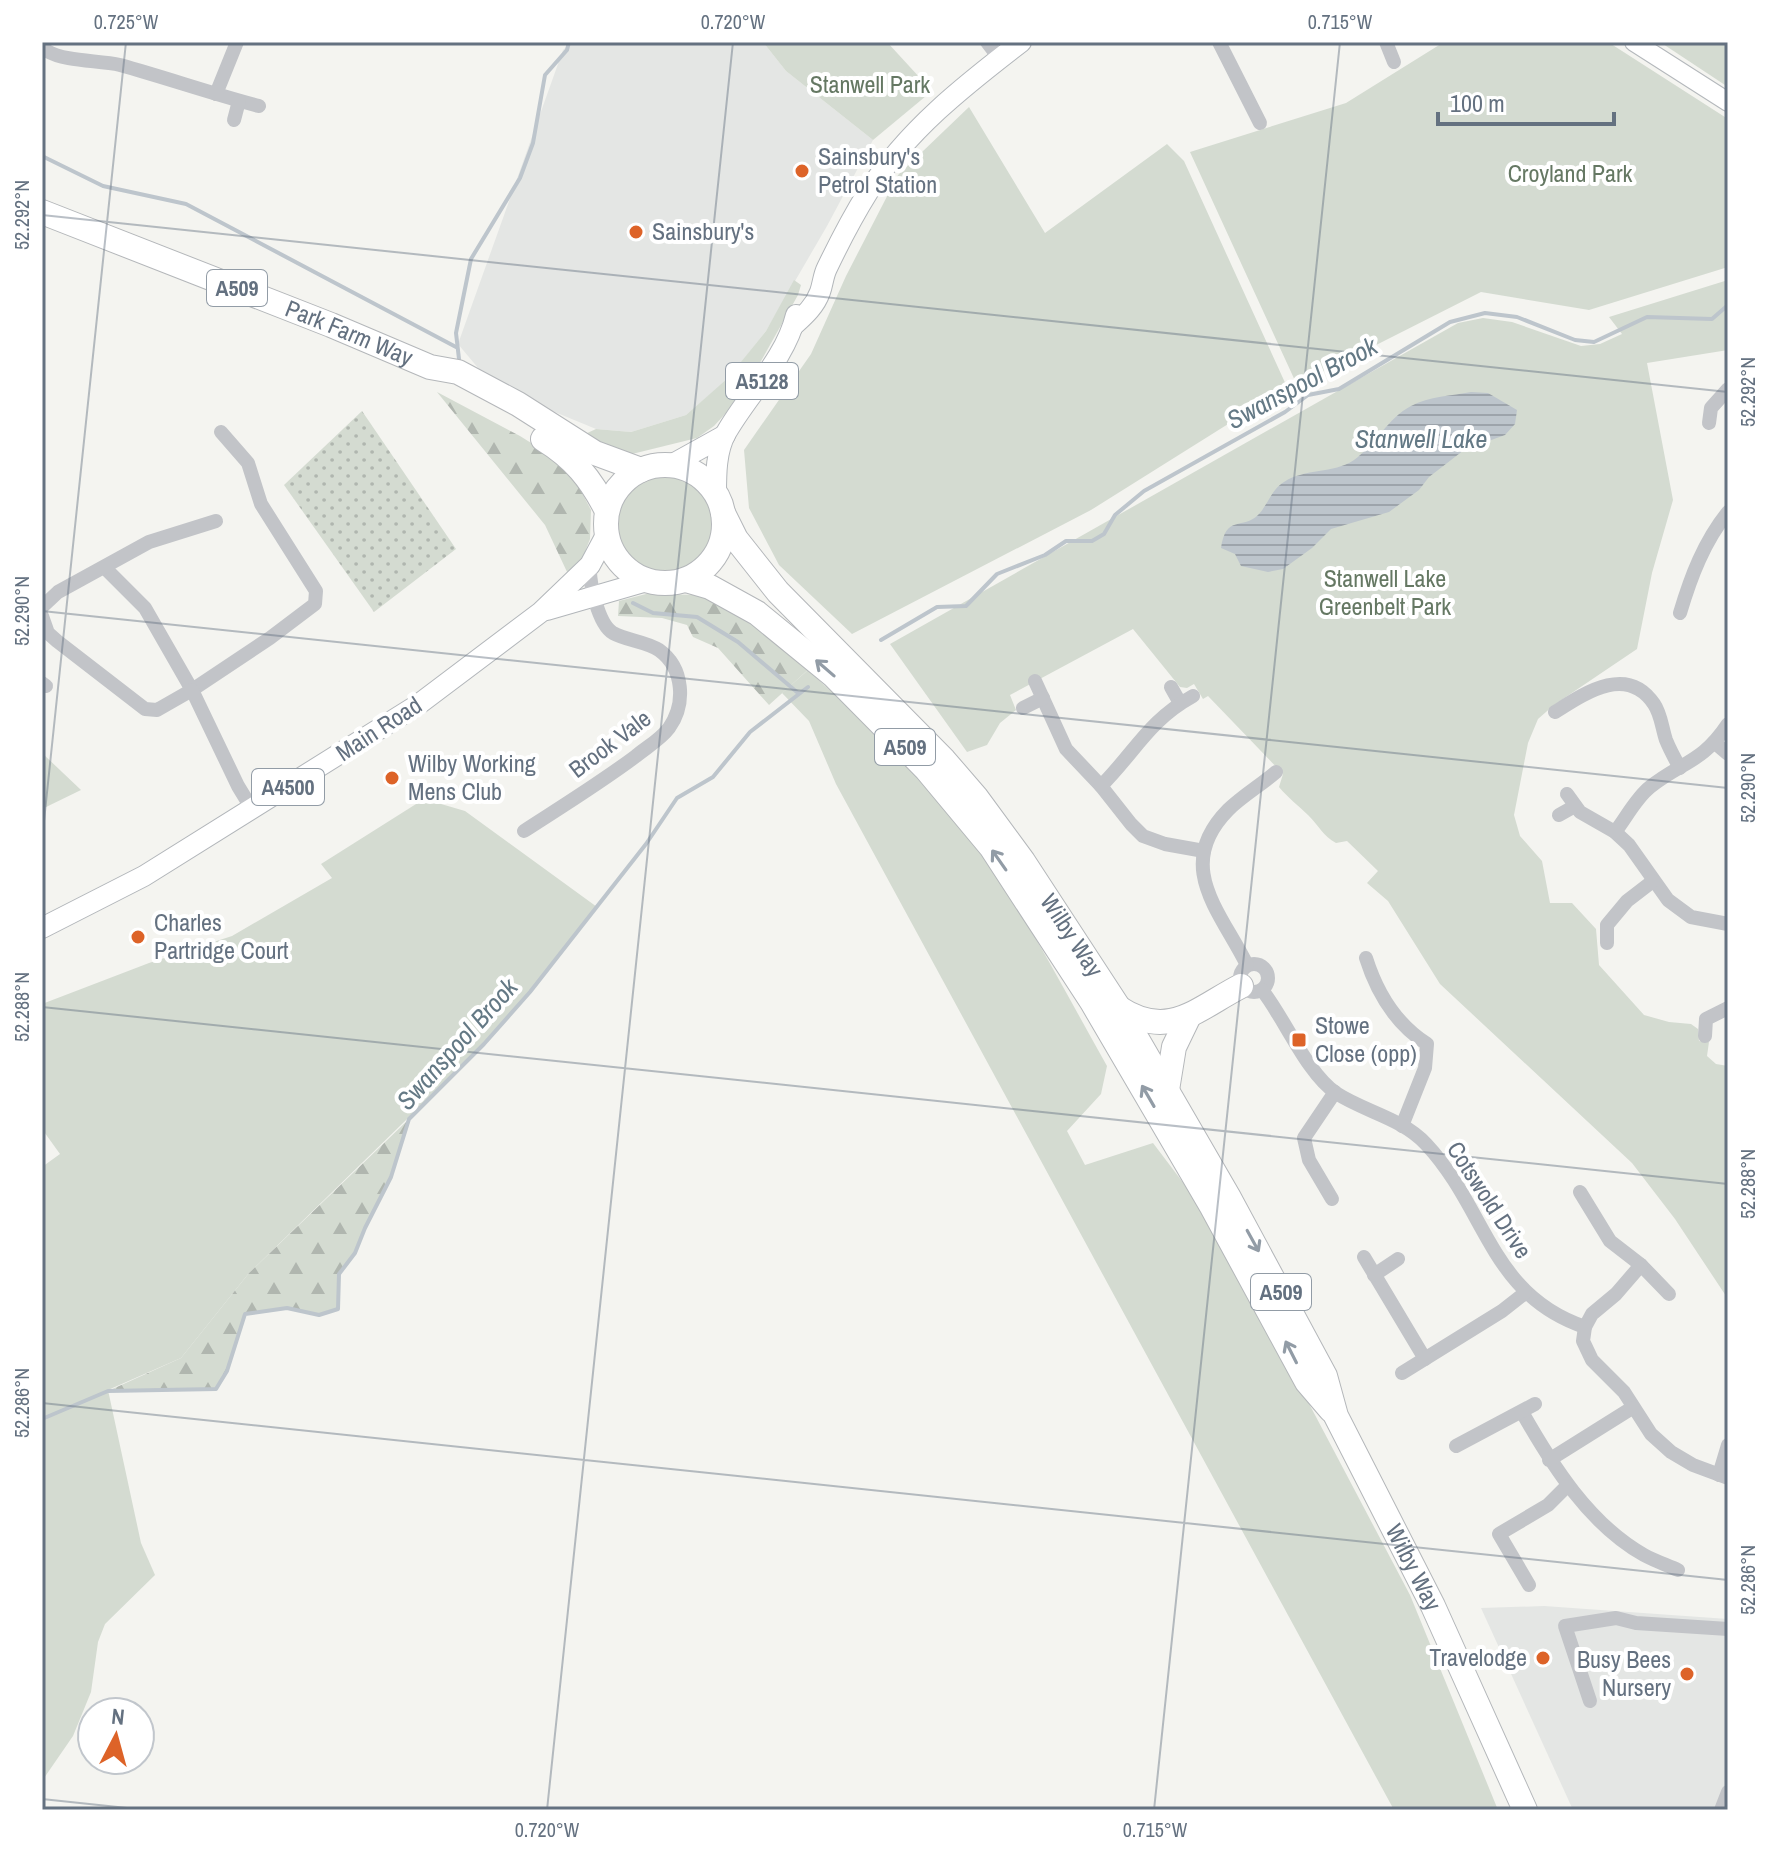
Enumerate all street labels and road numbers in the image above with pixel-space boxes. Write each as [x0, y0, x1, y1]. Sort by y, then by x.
road number: A509 [207, 270, 267, 306]
street label: Park Farm Way [281, 292, 418, 373]
road number: A5128 [726, 363, 798, 399]
street label: Main Road [329, 689, 428, 768]
street label: Brook Vale [562, 702, 657, 785]
road number: A509 [875, 729, 935, 765]
road number: A4500 [252, 769, 324, 805]
street label: Wilby Way [1033, 887, 1111, 983]
street label: Cotswold Drive [1440, 1135, 1540, 1264]
road number: A509 [1251, 1274, 1311, 1310]
street label: Wilby Way [1379, 1518, 1450, 1616]

